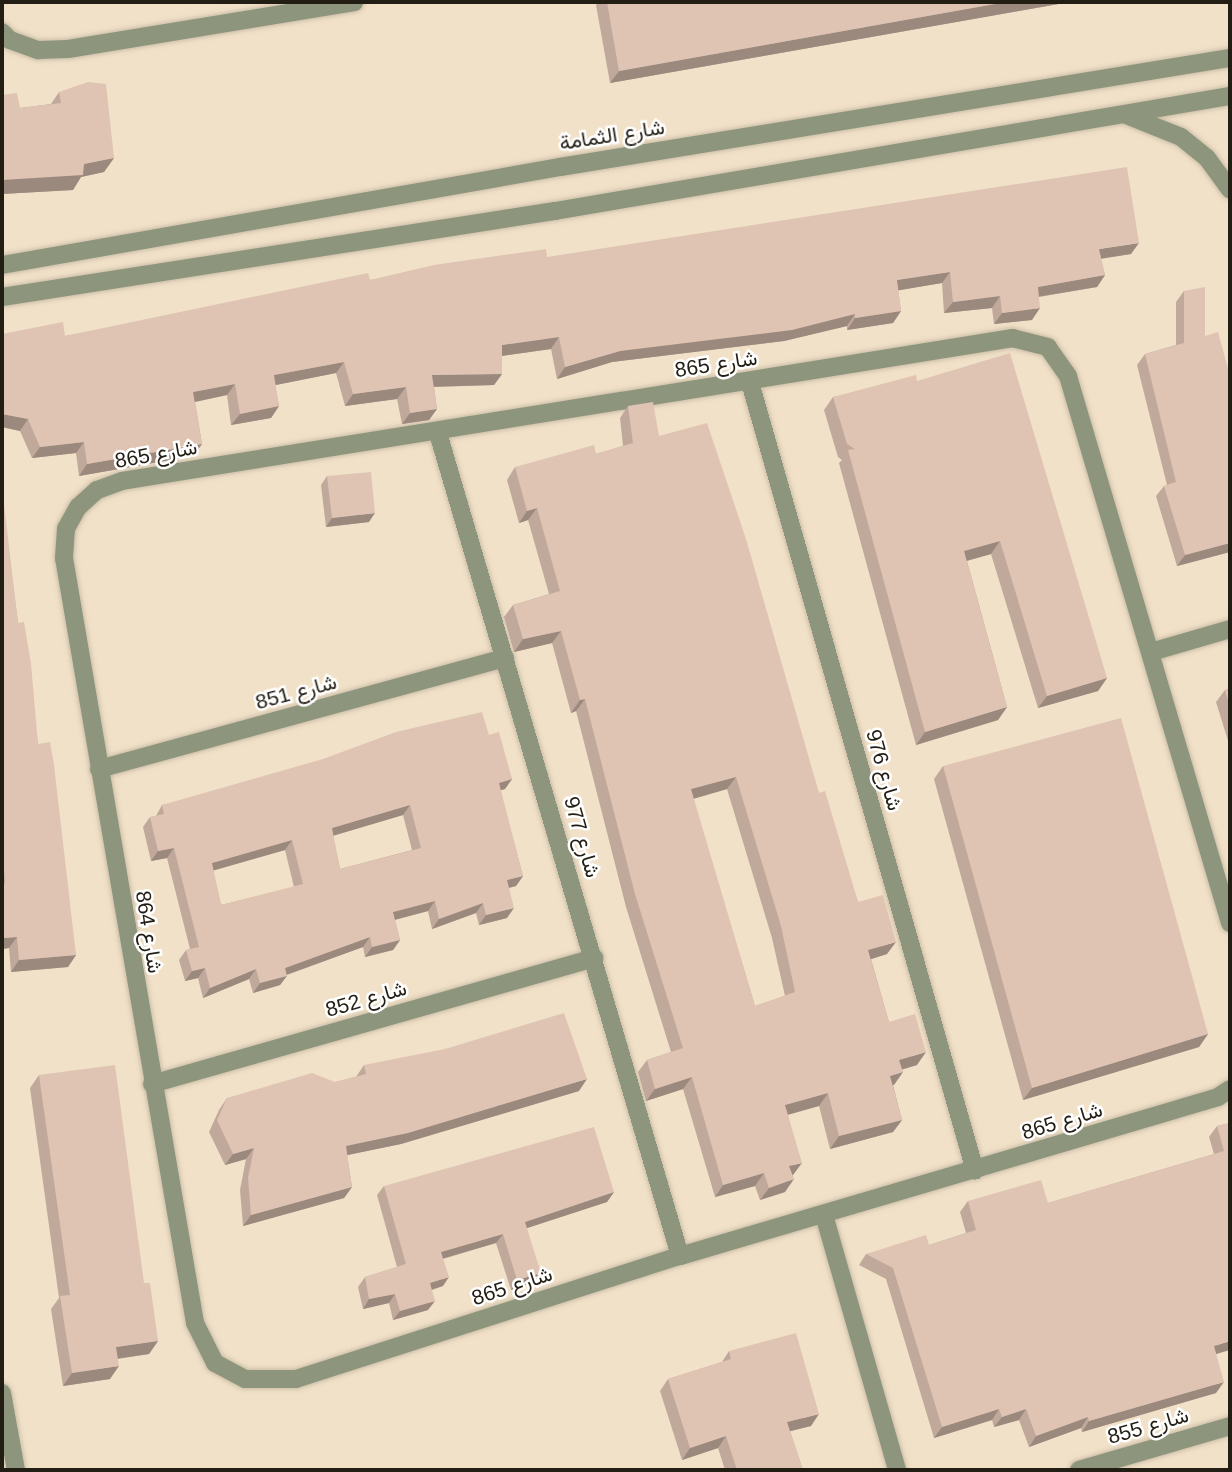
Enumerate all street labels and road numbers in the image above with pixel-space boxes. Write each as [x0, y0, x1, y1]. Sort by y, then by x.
street label: شارع الثمامة [558, 114, 666, 156]
street label: شارع 865 [673, 345, 759, 383]
street label: شارع 865 [113, 434, 199, 474]
street label: شارع 851 [253, 669, 339, 715]
street label: شارع 976 [860, 727, 908, 813]
street label: شارع 977 [558, 794, 606, 880]
street label: شارع 864 [130, 889, 168, 975]
street label: شارع 852 [323, 975, 409, 1023]
street label: شارع 865 [1019, 1097, 1105, 1145]
street label: شارع 865 [469, 1261, 555, 1311]
street label: شارع 855 [1105, 1402, 1191, 1450]

